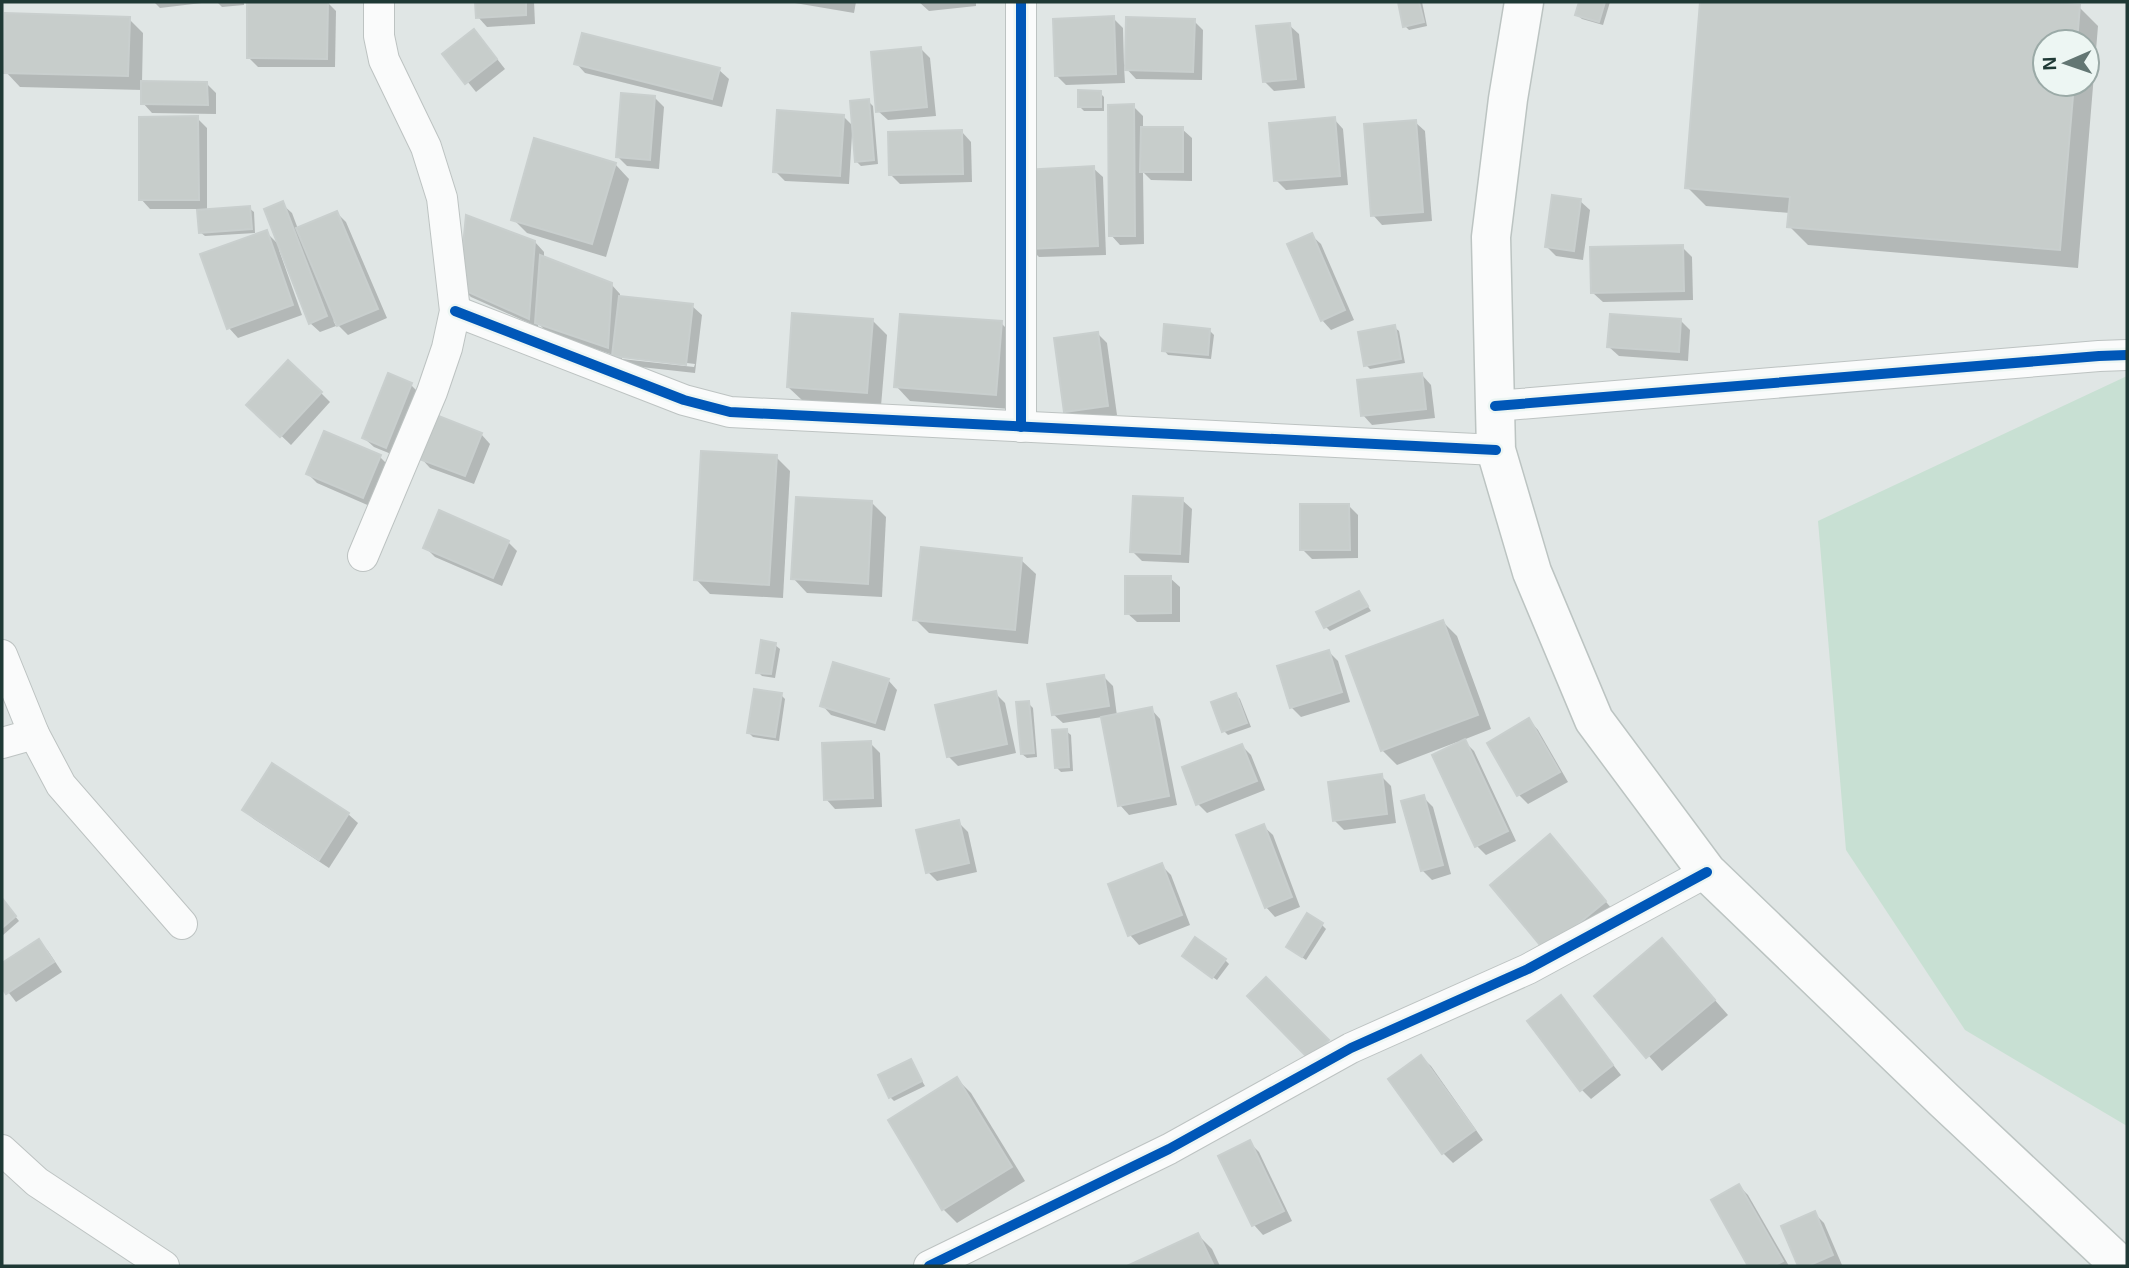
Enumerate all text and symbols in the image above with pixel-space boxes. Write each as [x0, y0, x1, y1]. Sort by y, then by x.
north arrow [2031, 28, 2101, 98]
text: N [2039, 56, 2060, 71]

